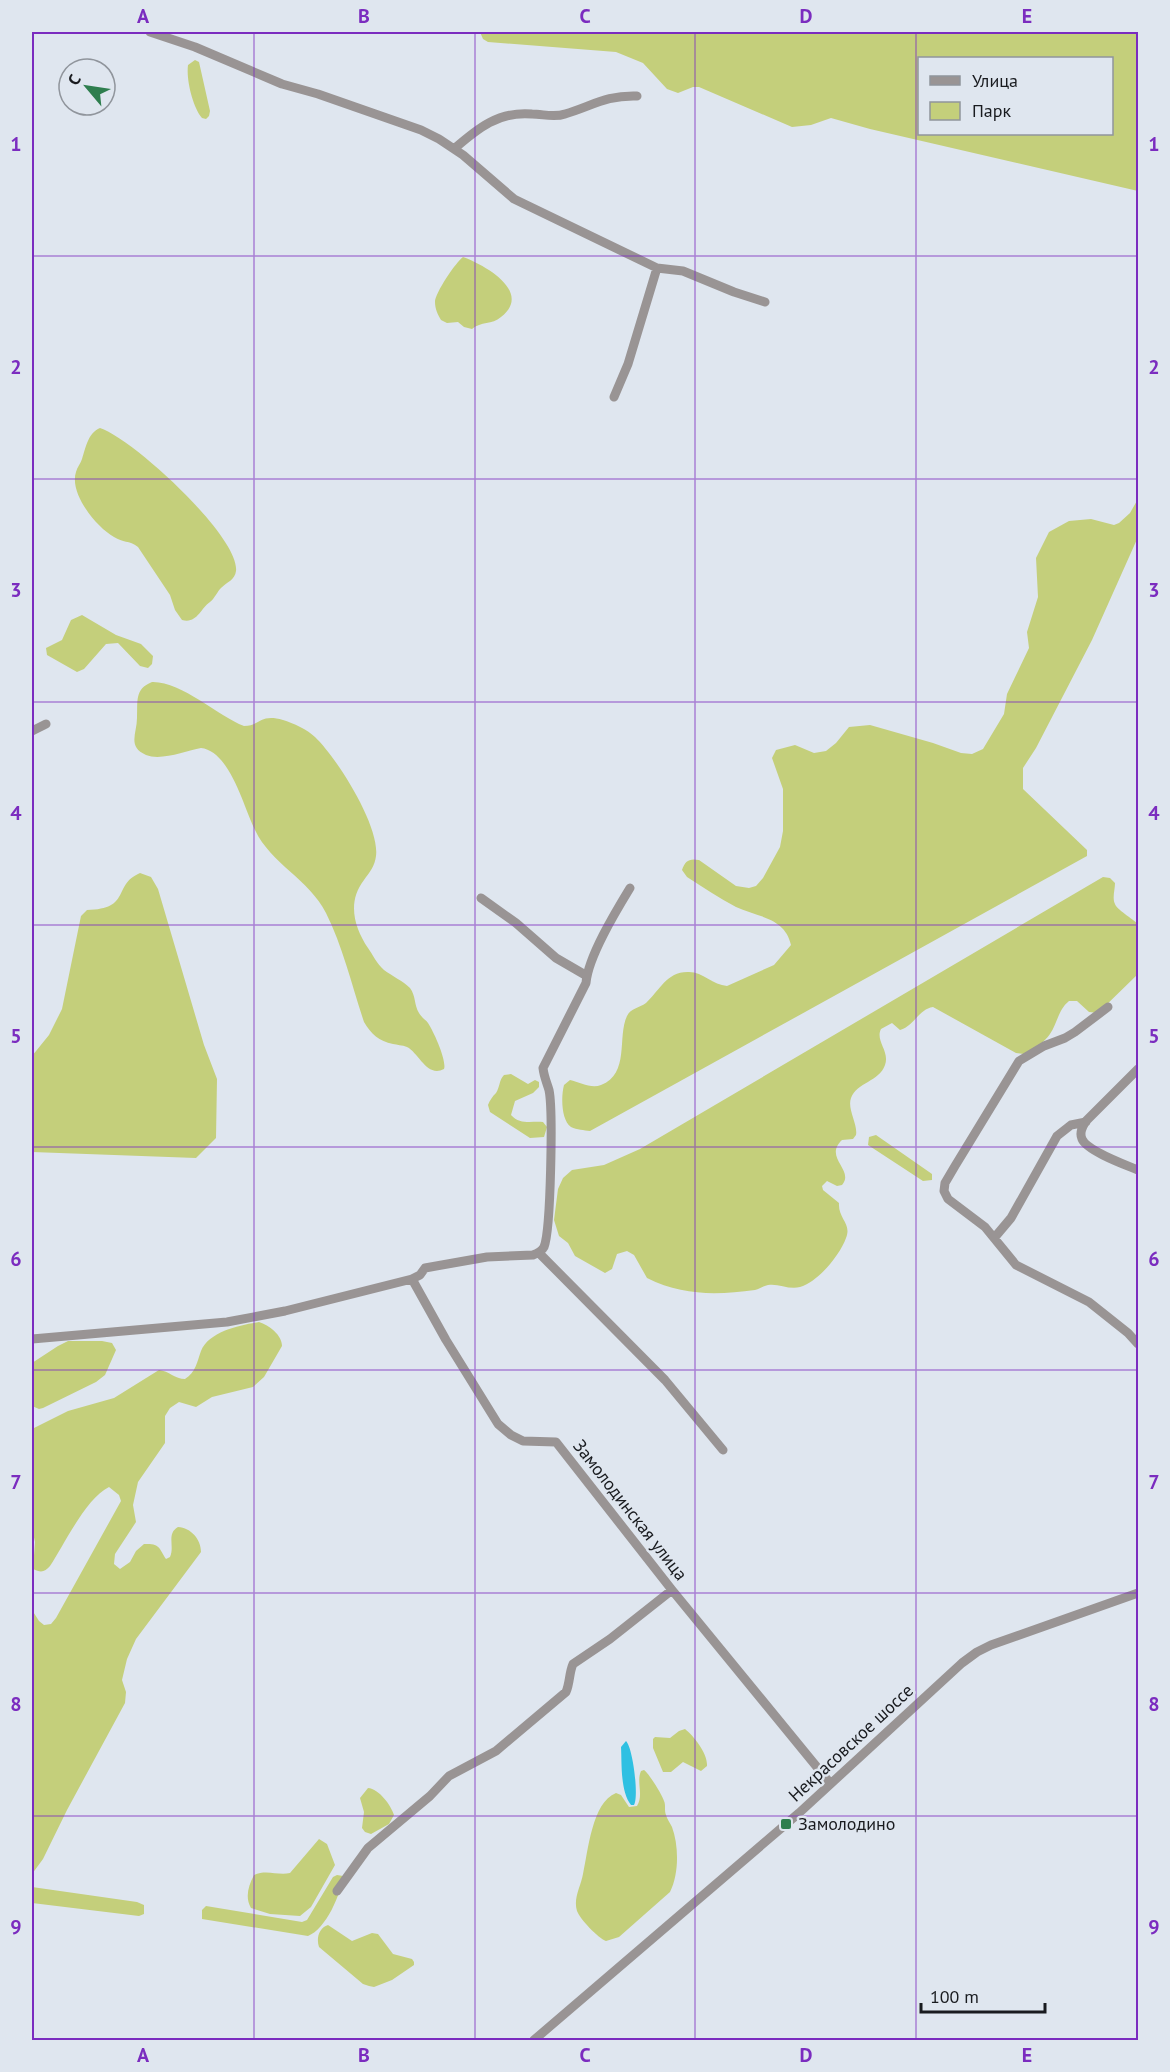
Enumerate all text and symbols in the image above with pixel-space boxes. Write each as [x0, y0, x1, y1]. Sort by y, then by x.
text: A [137, 3, 150, 29]
text: B [358, 3, 370, 29]
text: C [579, 3, 591, 29]
text: D [800, 3, 813, 29]
text: E [1022, 3, 1032, 29]
north arrow [57, 57, 117, 117]
legend [918, 57, 1113, 135]
text: Улица [972, 69, 1018, 92]
text: С [63, 71, 85, 88]
text: Парк [972, 99, 1012, 122]
text: 1 [10, 131, 22, 157]
text: 1 [1148, 131, 1160, 157]
text: 2 [10, 354, 22, 380]
text: 2 [1148, 354, 1160, 380]
text: 3 [10, 577, 22, 603]
text: 3 [1148, 577, 1160, 603]
text: 4 [10, 800, 22, 826]
text: 4 [1148, 800, 1160, 826]
text: 5 [10, 1023, 22, 1049]
text: 5 [1148, 1023, 1160, 1049]
text: 6 [10, 1246, 22, 1272]
text: 6 [1148, 1246, 1160, 1272]
street label: Замолодинская улица [568, 1435, 693, 1585]
text: 7 [10, 1469, 22, 1495]
text: 7 [1148, 1469, 1160, 1495]
street label: Некрасовское шоссе [783, 1679, 918, 1806]
text: 8 [10, 1691, 22, 1717]
text: 8 [1148, 1691, 1160, 1717]
place label: Замолодино [798, 1812, 895, 1835]
marker: Замолодино [779, 1817, 793, 1831]
text: 9 [10, 1914, 22, 1940]
text: 9 [1148, 1914, 1160, 1940]
scale bar [921, 1976, 1046, 2014]
text: 100 m [930, 1985, 979, 2008]
text: A [137, 2042, 150, 2068]
text: B [358, 2042, 370, 2068]
text: C [579, 2042, 591, 2068]
text: D [800, 2042, 813, 2068]
text: E [1022, 2042, 1032, 2068]

